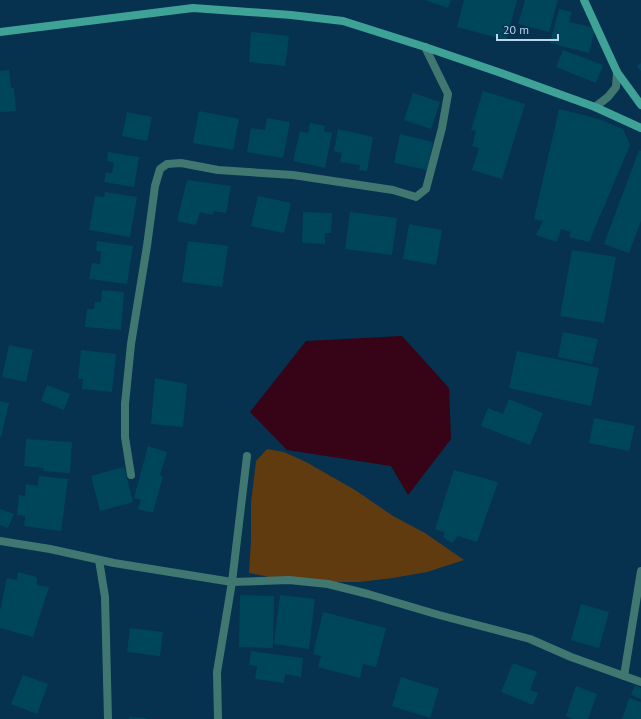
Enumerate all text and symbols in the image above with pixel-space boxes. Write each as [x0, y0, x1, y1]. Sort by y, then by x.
scale bar [497, 16, 558, 42]
text: 20 m [503, 22, 529, 37]

